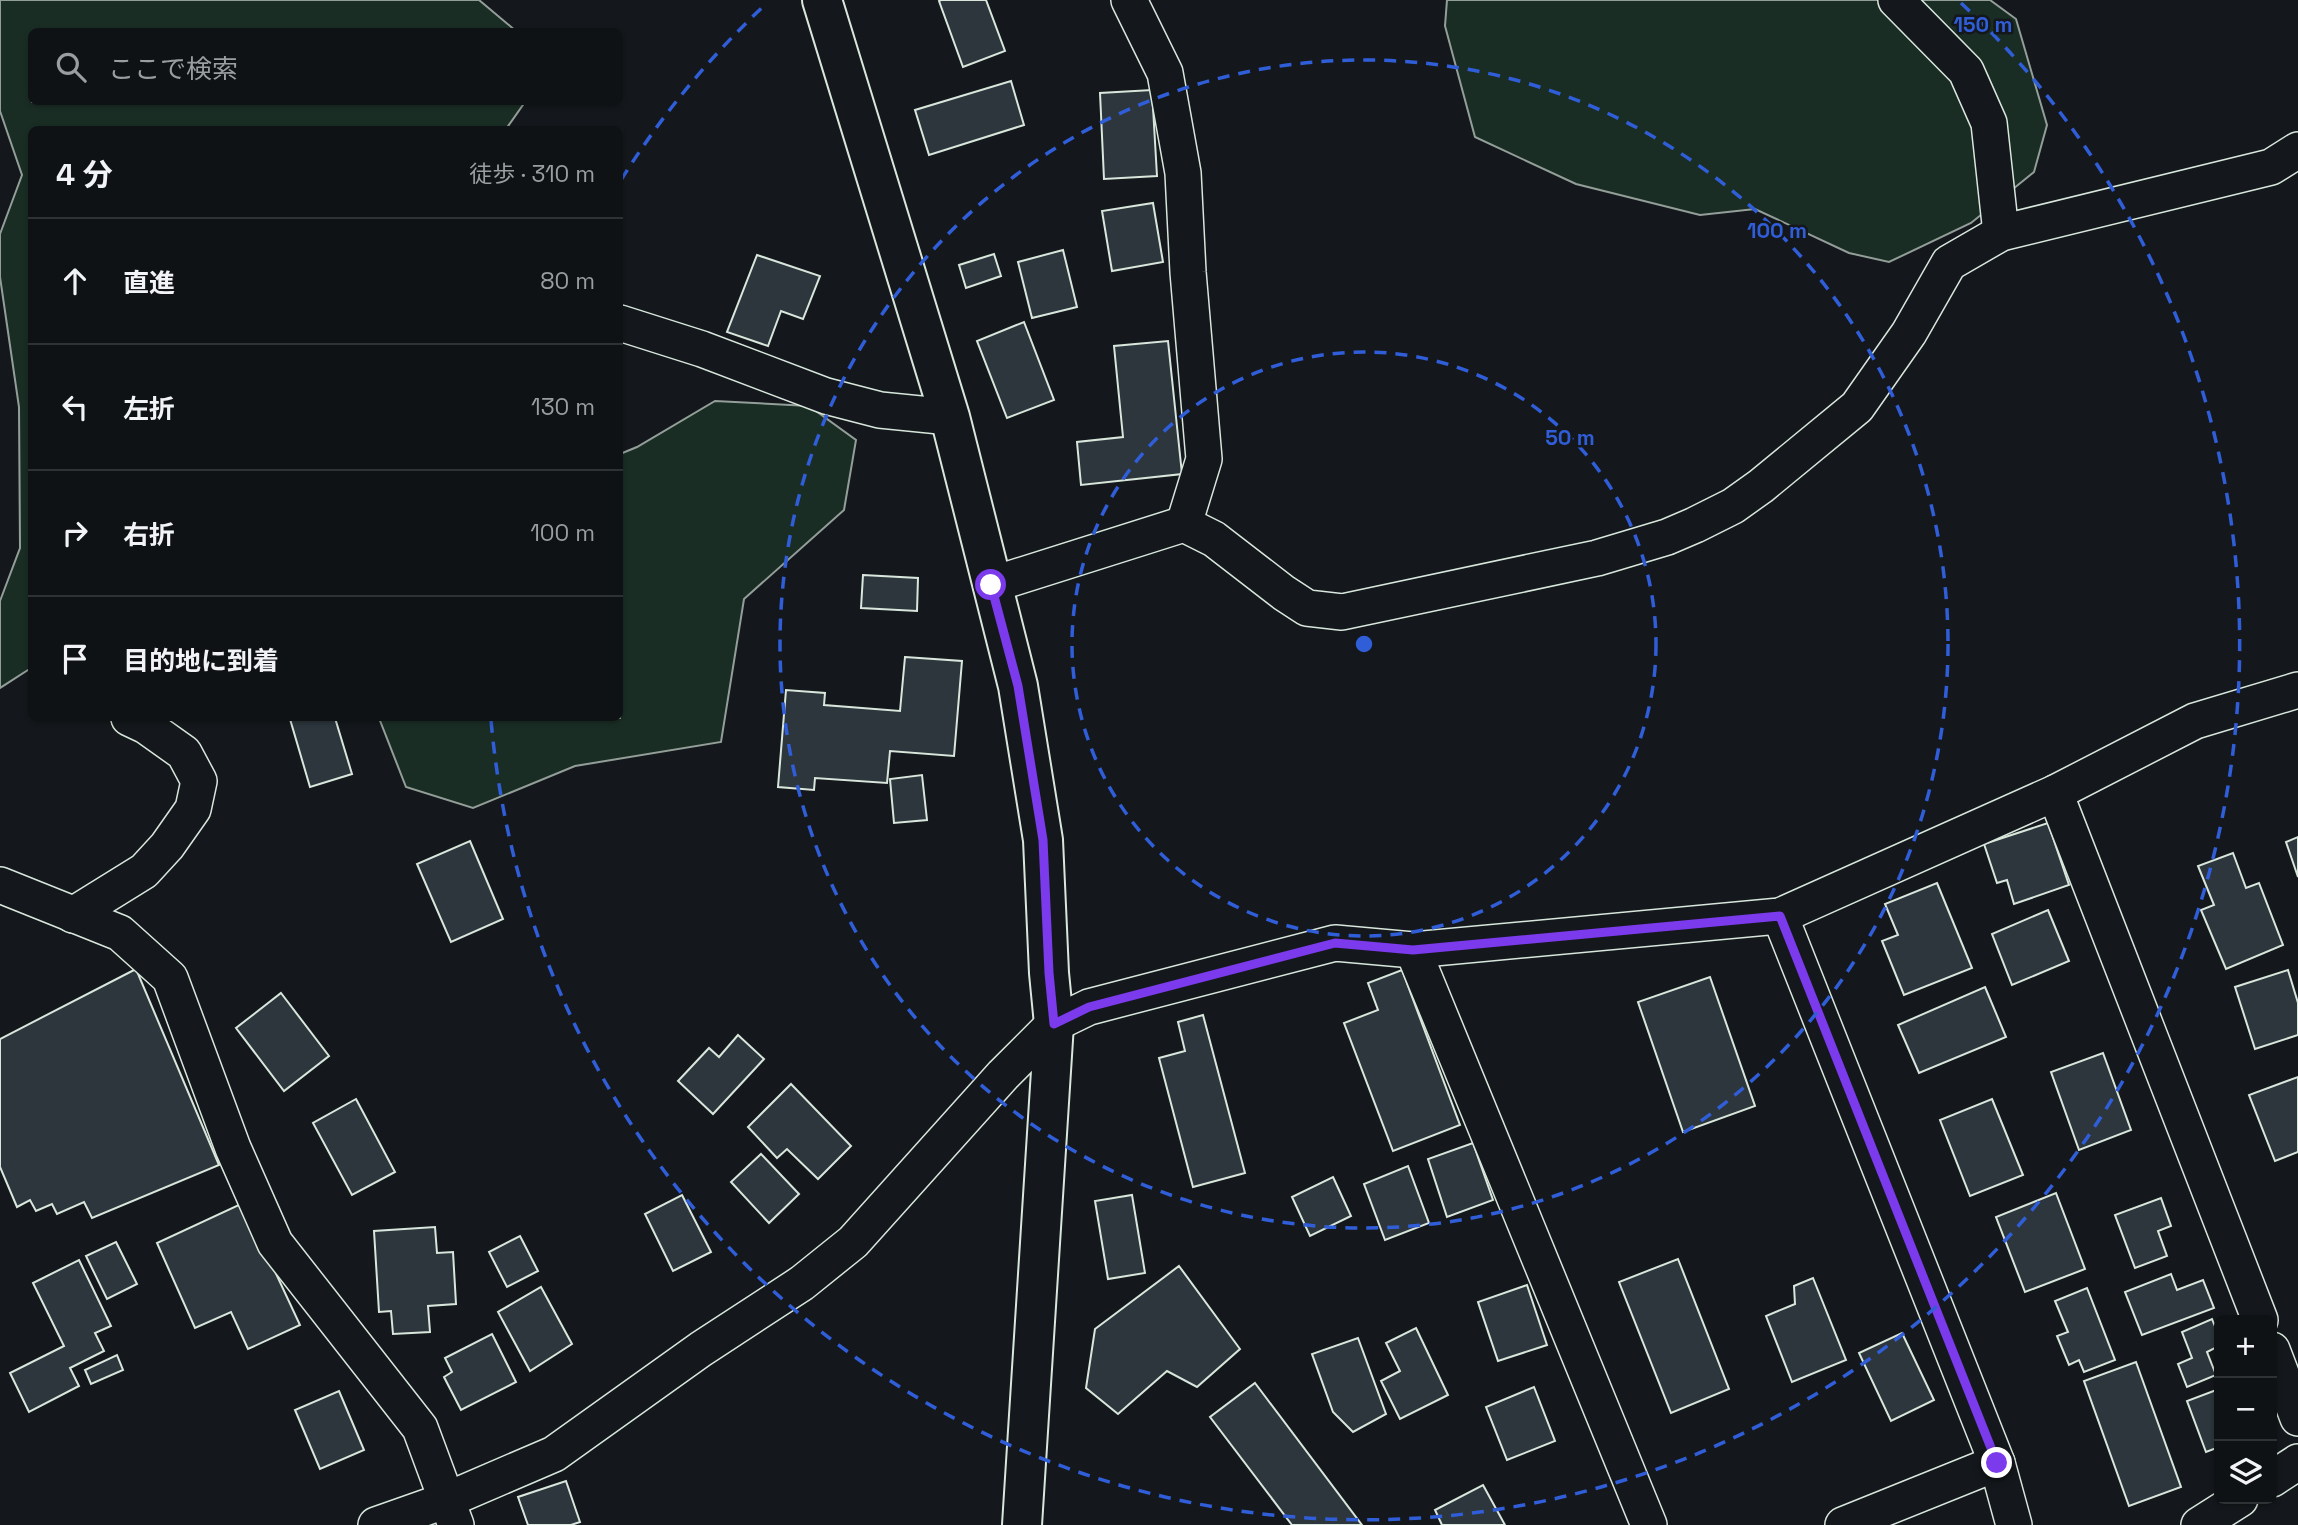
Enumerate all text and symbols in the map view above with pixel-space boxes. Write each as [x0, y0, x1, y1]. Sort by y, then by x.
text: 150 m [1954, 11, 2012, 38]
search box [28, 28, 623, 105]
icon: search [52, 48, 90, 86]
text: ここで検索 [108, 52, 238, 86]
text: 4 分 [56, 155, 113, 194]
text: 徒歩 · 310 m [469, 159, 595, 189]
text: 100 m [1747, 217, 1807, 244]
icon: ahead [56, 262, 94, 300]
text: 直進 [123, 266, 175, 300]
text: 80 m [540, 266, 595, 296]
icon: left [56, 388, 94, 426]
text: 左折 [123, 392, 175, 426]
text: 130 m [531, 392, 595, 422]
text: 50 m [1545, 424, 1595, 451]
icon: right [56, 514, 94, 552]
text: 右折 [123, 518, 175, 552]
text: 100 m [530, 518, 595, 548]
route start [975, 569, 1006, 600]
centre of rings [1352, 632, 1376, 656]
icon: arrive [56, 640, 94, 678]
text: 目的地に到着 [123, 644, 279, 678]
map controls [2214, 1315, 2277, 1504]
button: + [2214, 1315, 2277, 1378]
button: − [2214, 1378, 2277, 1441]
button: layers [2214, 1441, 2277, 1504]
route end [1981, 1447, 2012, 1478]

